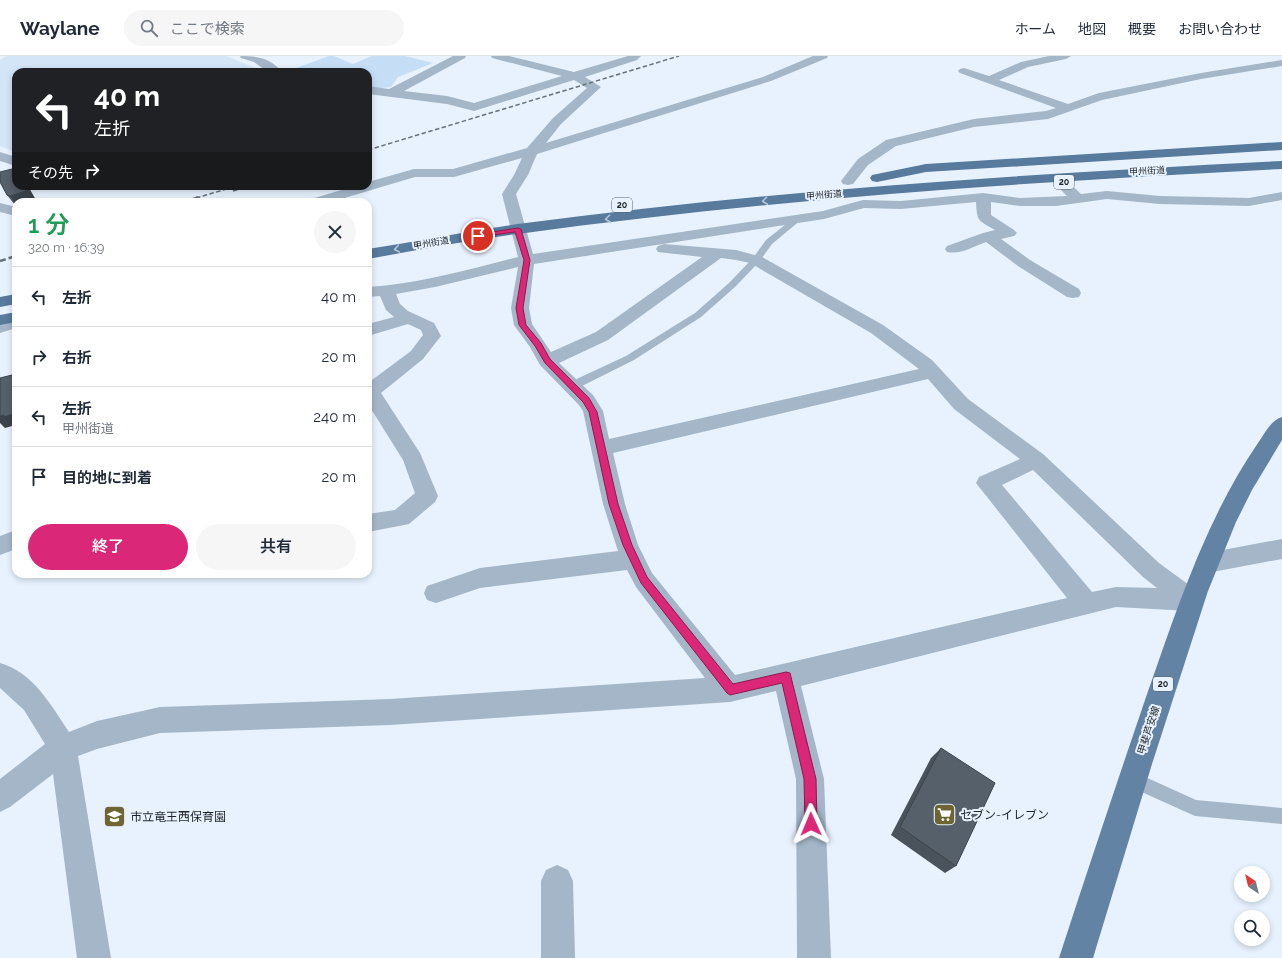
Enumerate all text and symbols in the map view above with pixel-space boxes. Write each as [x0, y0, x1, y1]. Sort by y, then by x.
search box [124, 10, 404, 46]
text: Waylane [20, 17, 100, 39]
icon: search [138, 17, 160, 39]
text: ここで検索 [170, 20, 245, 38]
text: ホーム [1014, 21, 1056, 37]
text: 地図 [1078, 21, 1106, 37]
text: 概要 [1128, 21, 1156, 37]
text: お問い合わせ [1178, 21, 1262, 37]
text: 40 m [94, 80, 160, 113]
icon: left [28, 84, 80, 136]
text: 左折 [94, 118, 130, 139]
icon: right [81, 160, 103, 182]
text: その先 [28, 164, 73, 182]
street label: 甲州街道 [1129, 164, 1165, 177]
road number: 20 [1054, 175, 1074, 189]
street label: 甲州街道 [806, 187, 842, 202]
one-way arrow [762, 196, 768, 205]
road number: 20 [612, 198, 632, 212]
text: 1 分 [28, 210, 69, 239]
button: close [314, 211, 356, 253]
one-way arrow [605, 214, 612, 223]
pin [461, 219, 495, 253]
icon: arrive [467, 225, 489, 247]
street label: 甲州街道 [412, 234, 450, 251]
text: 320 m · 16:39 [28, 240, 104, 255]
one-way arrow [394, 244, 400, 253]
icon: left [28, 286, 50, 308]
text: 40 m [321, 288, 356, 306]
text: 左折 [62, 289, 92, 307]
icon: right [28, 346, 50, 368]
text: 20 m [321, 348, 356, 366]
text: 右折 [62, 349, 92, 367]
text: 左折 [62, 400, 92, 418]
icon: left [28, 406, 50, 428]
text: 240 m [313, 408, 356, 426]
text: 甲州街道 [62, 421, 114, 436]
icon: arrive [28, 466, 50, 488]
text: 20 m [321, 468, 356, 486]
text: 目的地に到着 [62, 469, 152, 487]
button: 終了 [28, 524, 188, 570]
button: 共有 [196, 524, 356, 570]
road number: 20 [1153, 677, 1173, 691]
street label: 甲斐芦安線 [1136, 705, 1161, 756]
supermarket icon: セブン-イレブン [932, 802, 958, 828]
position arrow [790, 803, 832, 845]
school or university icon: 市立竜王西保育園 [102, 804, 128, 830]
place label: セブン-イレブン [960, 808, 1049, 822]
place label: 市立竜王西保育園 [130, 810, 226, 824]
north arrow [1234, 866, 1270, 902]
map controls [1234, 866, 1270, 946]
button: search [1234, 910, 1270, 946]

